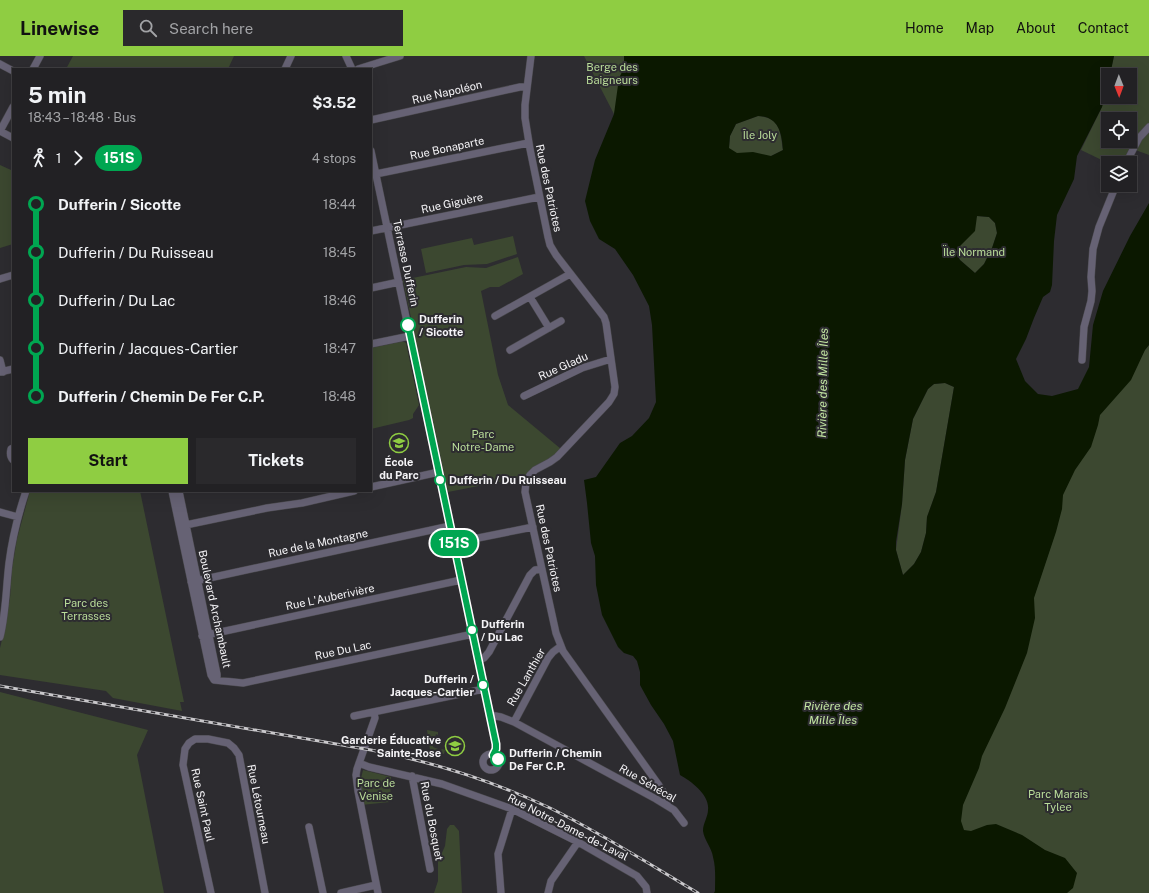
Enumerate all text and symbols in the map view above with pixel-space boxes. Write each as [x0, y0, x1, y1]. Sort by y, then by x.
search box [123, 10, 403, 46]
text: Linewise [20, 17, 99, 39]
icon: search [137, 17, 159, 39]
text: Search here [169, 20, 253, 37]
text: Home [905, 20, 944, 36]
text: Map [966, 20, 994, 36]
text: About [1016, 20, 1056, 36]
text: Contact [1078, 20, 1129, 36]
park label: Berge des Baigneurs [586, 61, 638, 86]
north arrow [1101, 68, 1137, 104]
map controls [1101, 68, 1137, 192]
street label: Rue Napoléon [411, 78, 483, 106]
text: 5 min [28, 82, 87, 108]
text: $3.52 [312, 94, 356, 111]
text: 18:43 – 18:48 · Bus [28, 110, 136, 125]
button: locate [1101, 112, 1137, 148]
park label: Île Joly [742, 129, 777, 141]
street label: Rue Bonaparte [409, 134, 485, 162]
street label: Rue des Patriotes [534, 143, 564, 233]
icon: walk [28, 147, 50, 169]
icon: forward [67, 147, 89, 169]
text: 151S [103, 150, 134, 166]
text: 1 [56, 151, 61, 166]
text: 4 stops [312, 151, 356, 166]
button: layers [1101, 156, 1137, 192]
street label: Rue Giguère [420, 191, 484, 215]
text: Dufferin / Sicotte [58, 196, 181, 213]
text: 18:44 [323, 197, 356, 212]
street label: Terrasse Dufferin [391, 219, 421, 307]
text: Dufferin / Du Ruisseau [58, 244, 214, 261]
text: 18:45 [323, 245, 356, 260]
park label: Ïle Normand [943, 245, 1005, 258]
text: Dufferin / Du Lac [58, 292, 176, 309]
text: 18:46 [323, 293, 356, 308]
place label: Dufferin / Sicotte [419, 313, 463, 338]
marker: Dufferin / Sicotte [400, 317, 416, 333]
water label: Rivière des Mille Îles [815, 328, 831, 438]
text: Dufferin / Jacques-Cartier [58, 340, 238, 357]
text: 18:47 [323, 341, 356, 356]
street label: Rue Gladu [536, 350, 590, 382]
text: Dufferin / Chemin De Fer C.P. [58, 388, 265, 405]
text: 18:48 [323, 389, 356, 404]
park label: Parc Notre-Dame [452, 428, 514, 453]
school or university icon: École du Parc [388, 432, 410, 454]
button: Start [28, 438, 188, 484]
button: Tickets [196, 438, 356, 484]
place label: École du Parc [379, 455, 419, 481]
marker: Dufferin / Du Ruisseau [434, 474, 446, 486]
place label: Dufferin / Du Ruisseau [449, 474, 566, 486]
street label: Rue des Patriotes [534, 503, 564, 593]
street label: Rue de la Montagne [267, 527, 369, 559]
line badge: 151S [426, 530, 482, 556]
text: 151S [438, 535, 470, 551]
street label: Boulevard Archambault [197, 549, 233, 669]
street label: Rue L'Auberivière [284, 582, 376, 612]
park label: Parc des Terrasses [61, 597, 111, 622]
place label: Dufferin / Du Lac [481, 618, 524, 643]
marker: Dufferin / Du Lac [466, 624, 478, 636]
street label: Rue Du Lac [314, 638, 372, 662]
street label: Rue Lanthier [505, 646, 547, 708]
place label: Dufferin / Jacques-Cartier [390, 673, 475, 698]
marker: Dufferin / Jacques-Cartier [477, 679, 489, 691]
water label: Rivière des Mille Îles [804, 699, 863, 727]
place label: Garderie Éducative Sainte-Rose [341, 733, 441, 759]
school or university icon: Garderie Éducative Sainte-Rose [444, 735, 466, 757]
place label: Dufferin / Chemin De Fer C.P. [509, 747, 602, 772]
marker: Dufferin / Chemin De Fer C.P. [490, 751, 506, 767]
street label: Rue Sénécal [617, 762, 679, 804]
street label: Rue Létourneau [245, 763, 273, 845]
street label: Rue Saint Paul [189, 767, 217, 843]
park label: Parc de Venise [357, 777, 395, 802]
street label: Rue du Bosquet [418, 780, 446, 862]
park label: Parc Marais Tylee [1028, 788, 1088, 813]
street label: Rue Notre-Dame-de-Laval [506, 791, 630, 863]

